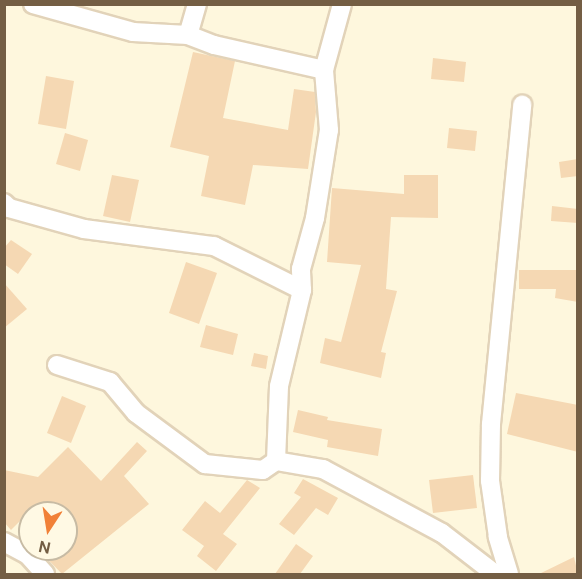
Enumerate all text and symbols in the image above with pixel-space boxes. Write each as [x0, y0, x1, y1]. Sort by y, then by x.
north arrow [18, 501, 78, 561]
text: N [37, 536, 52, 559]

